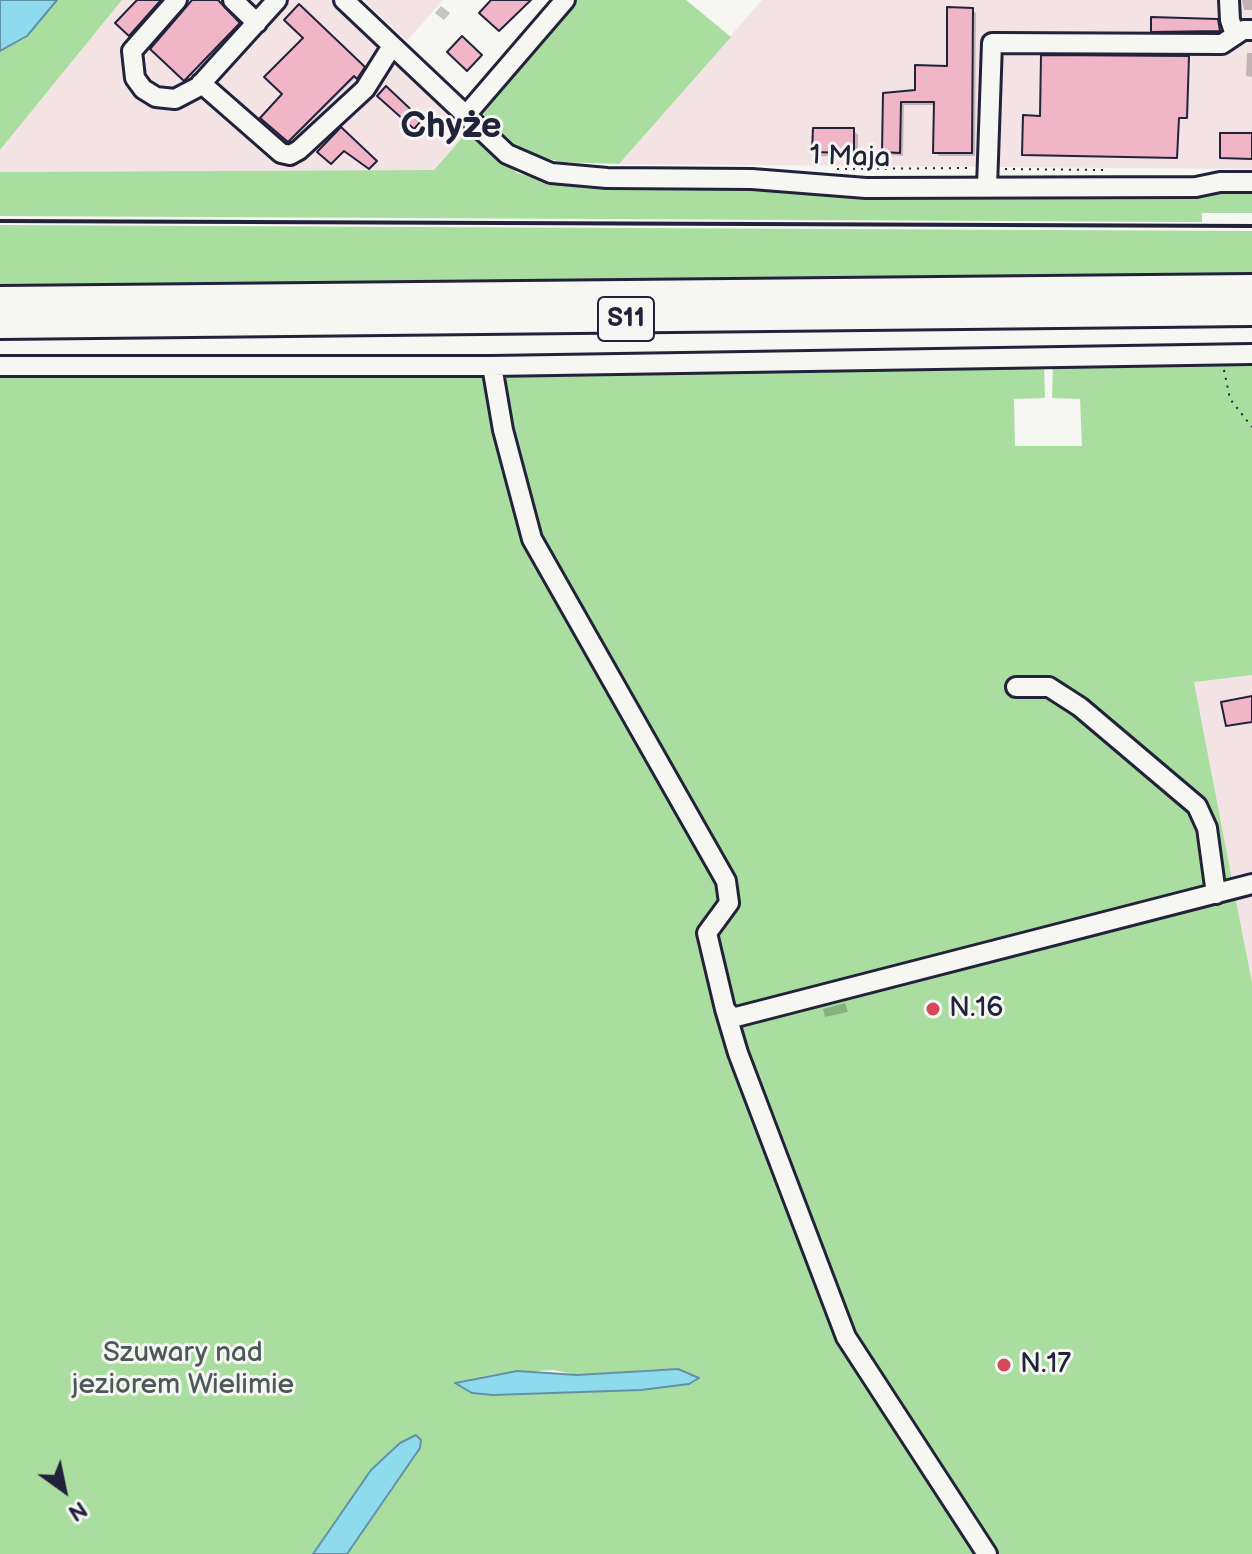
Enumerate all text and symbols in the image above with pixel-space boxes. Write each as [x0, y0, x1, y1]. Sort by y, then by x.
district label: Chyże [400, 106, 502, 150]
street label: 1 Maja [809, 140, 891, 176]
road number: S11 [598, 297, 654, 341]
place label: N.16 [949, 992, 1003, 1026]
marker: N.16 [924, 1000, 942, 1018]
park label: Szuwary nad jeziorem Wielimie [72, 1337, 294, 1403]
place label: N.17 [1020, 1348, 1071, 1382]
marker: N.17 [995, 1356, 1013, 1374]
north arrow [24, 1450, 104, 1530]
text: N [63, 1495, 92, 1526]

